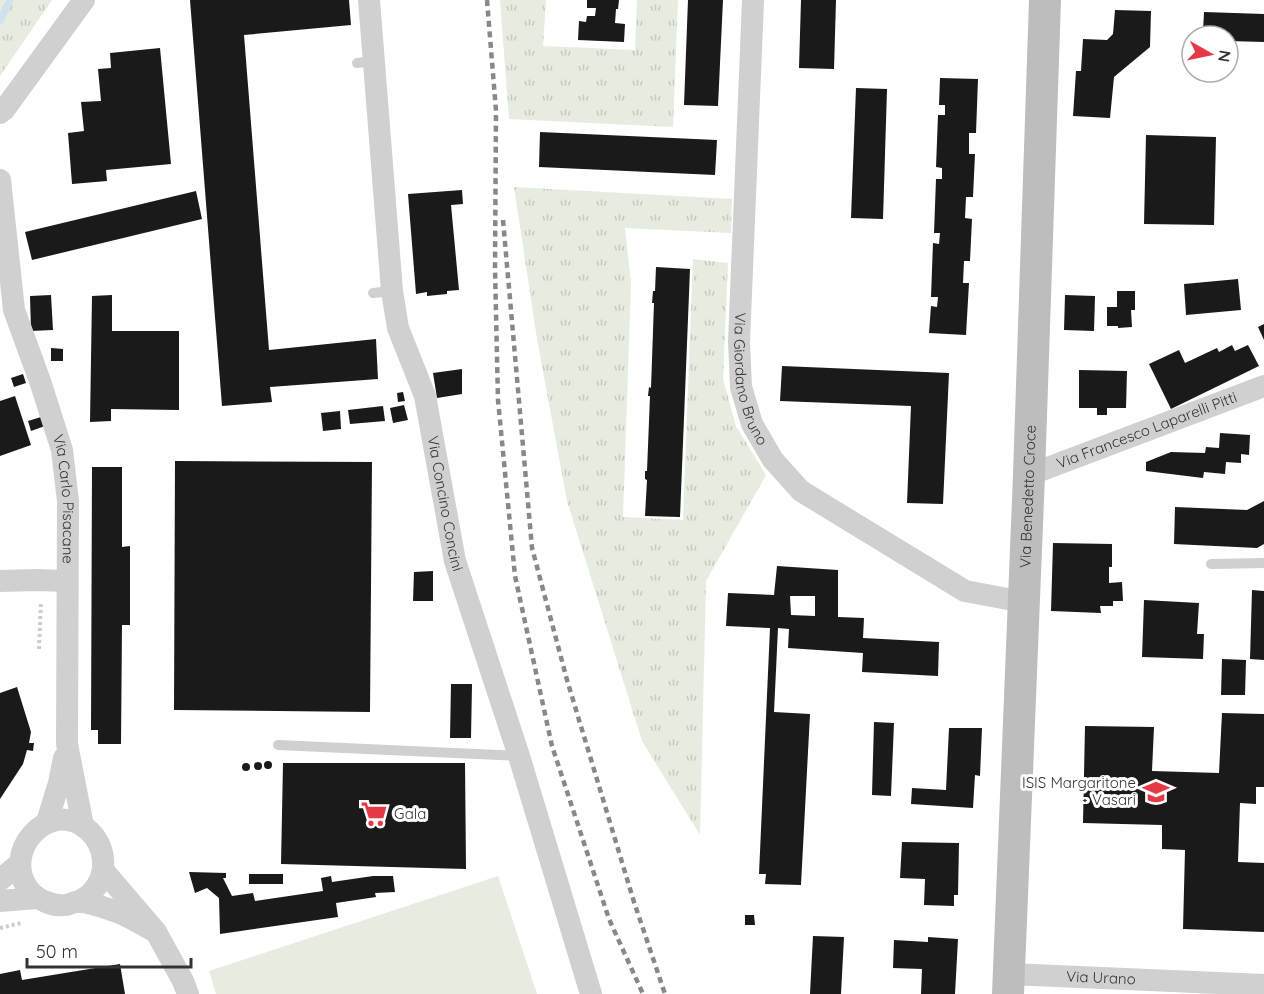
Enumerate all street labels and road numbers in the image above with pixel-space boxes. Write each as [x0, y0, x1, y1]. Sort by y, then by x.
street label: Via Giordano Bruno [730, 312, 772, 449]
street label: Via Francesco Laparelli Pitti [1054, 387, 1240, 473]
street label: Via Benedetto Croce [1015, 424, 1040, 568]
street label: Via Carlo Pisacane [49, 432, 78, 564]
street label: Via Concino Concini [423, 434, 468, 574]
street label: Via Urano [1066, 966, 1136, 988]

